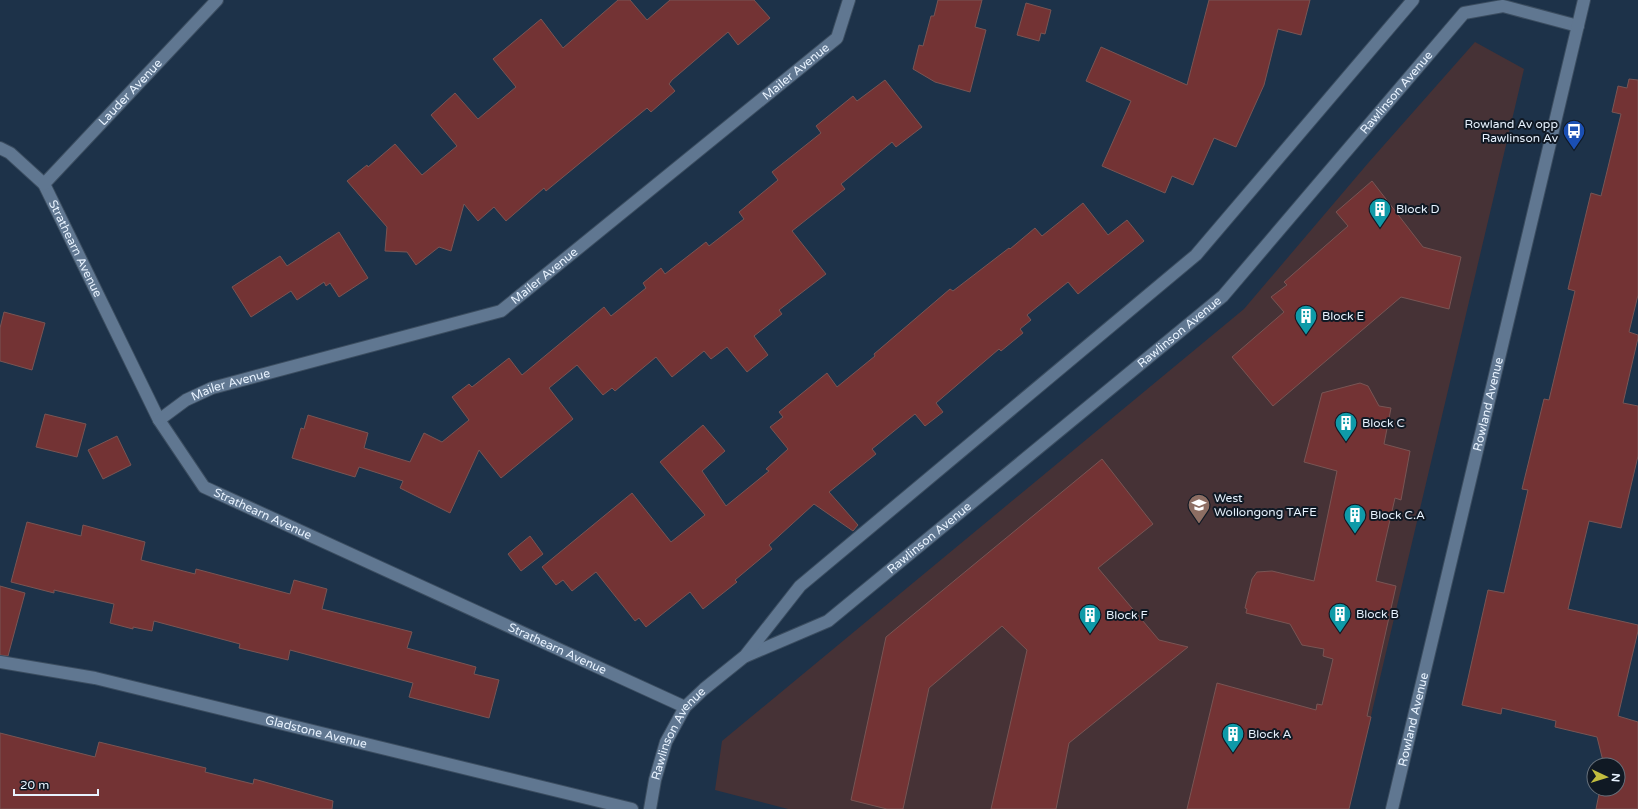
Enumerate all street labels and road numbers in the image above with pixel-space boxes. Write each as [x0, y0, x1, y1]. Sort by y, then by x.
street label: Mailer Avenue [759, 40, 832, 103]
street label: Rawlinson Avenue [1357, 48, 1436, 137]
street label: Lauder Avenue [96, 56, 165, 128]
street label: Strathearn Avenue [46, 198, 105, 300]
street label: Mailer Avenue [508, 245, 581, 307]
street label: Rawlinson Avenue [1134, 293, 1224, 371]
street label: Rowland Avenue [1470, 356, 1506, 453]
street label: Mailer Avenue [189, 366, 272, 404]
street label: Strathearn Avenue [211, 485, 314, 542]
street label: Rawlinson Avenue [884, 499, 974, 576]
street label: Strathearn Avenue [506, 620, 609, 677]
street label: Rowland Avenue [1395, 671, 1431, 768]
street label: Rawlinson Avenue [648, 684, 708, 782]
street label: Gladstone Avenue [264, 713, 369, 751]

